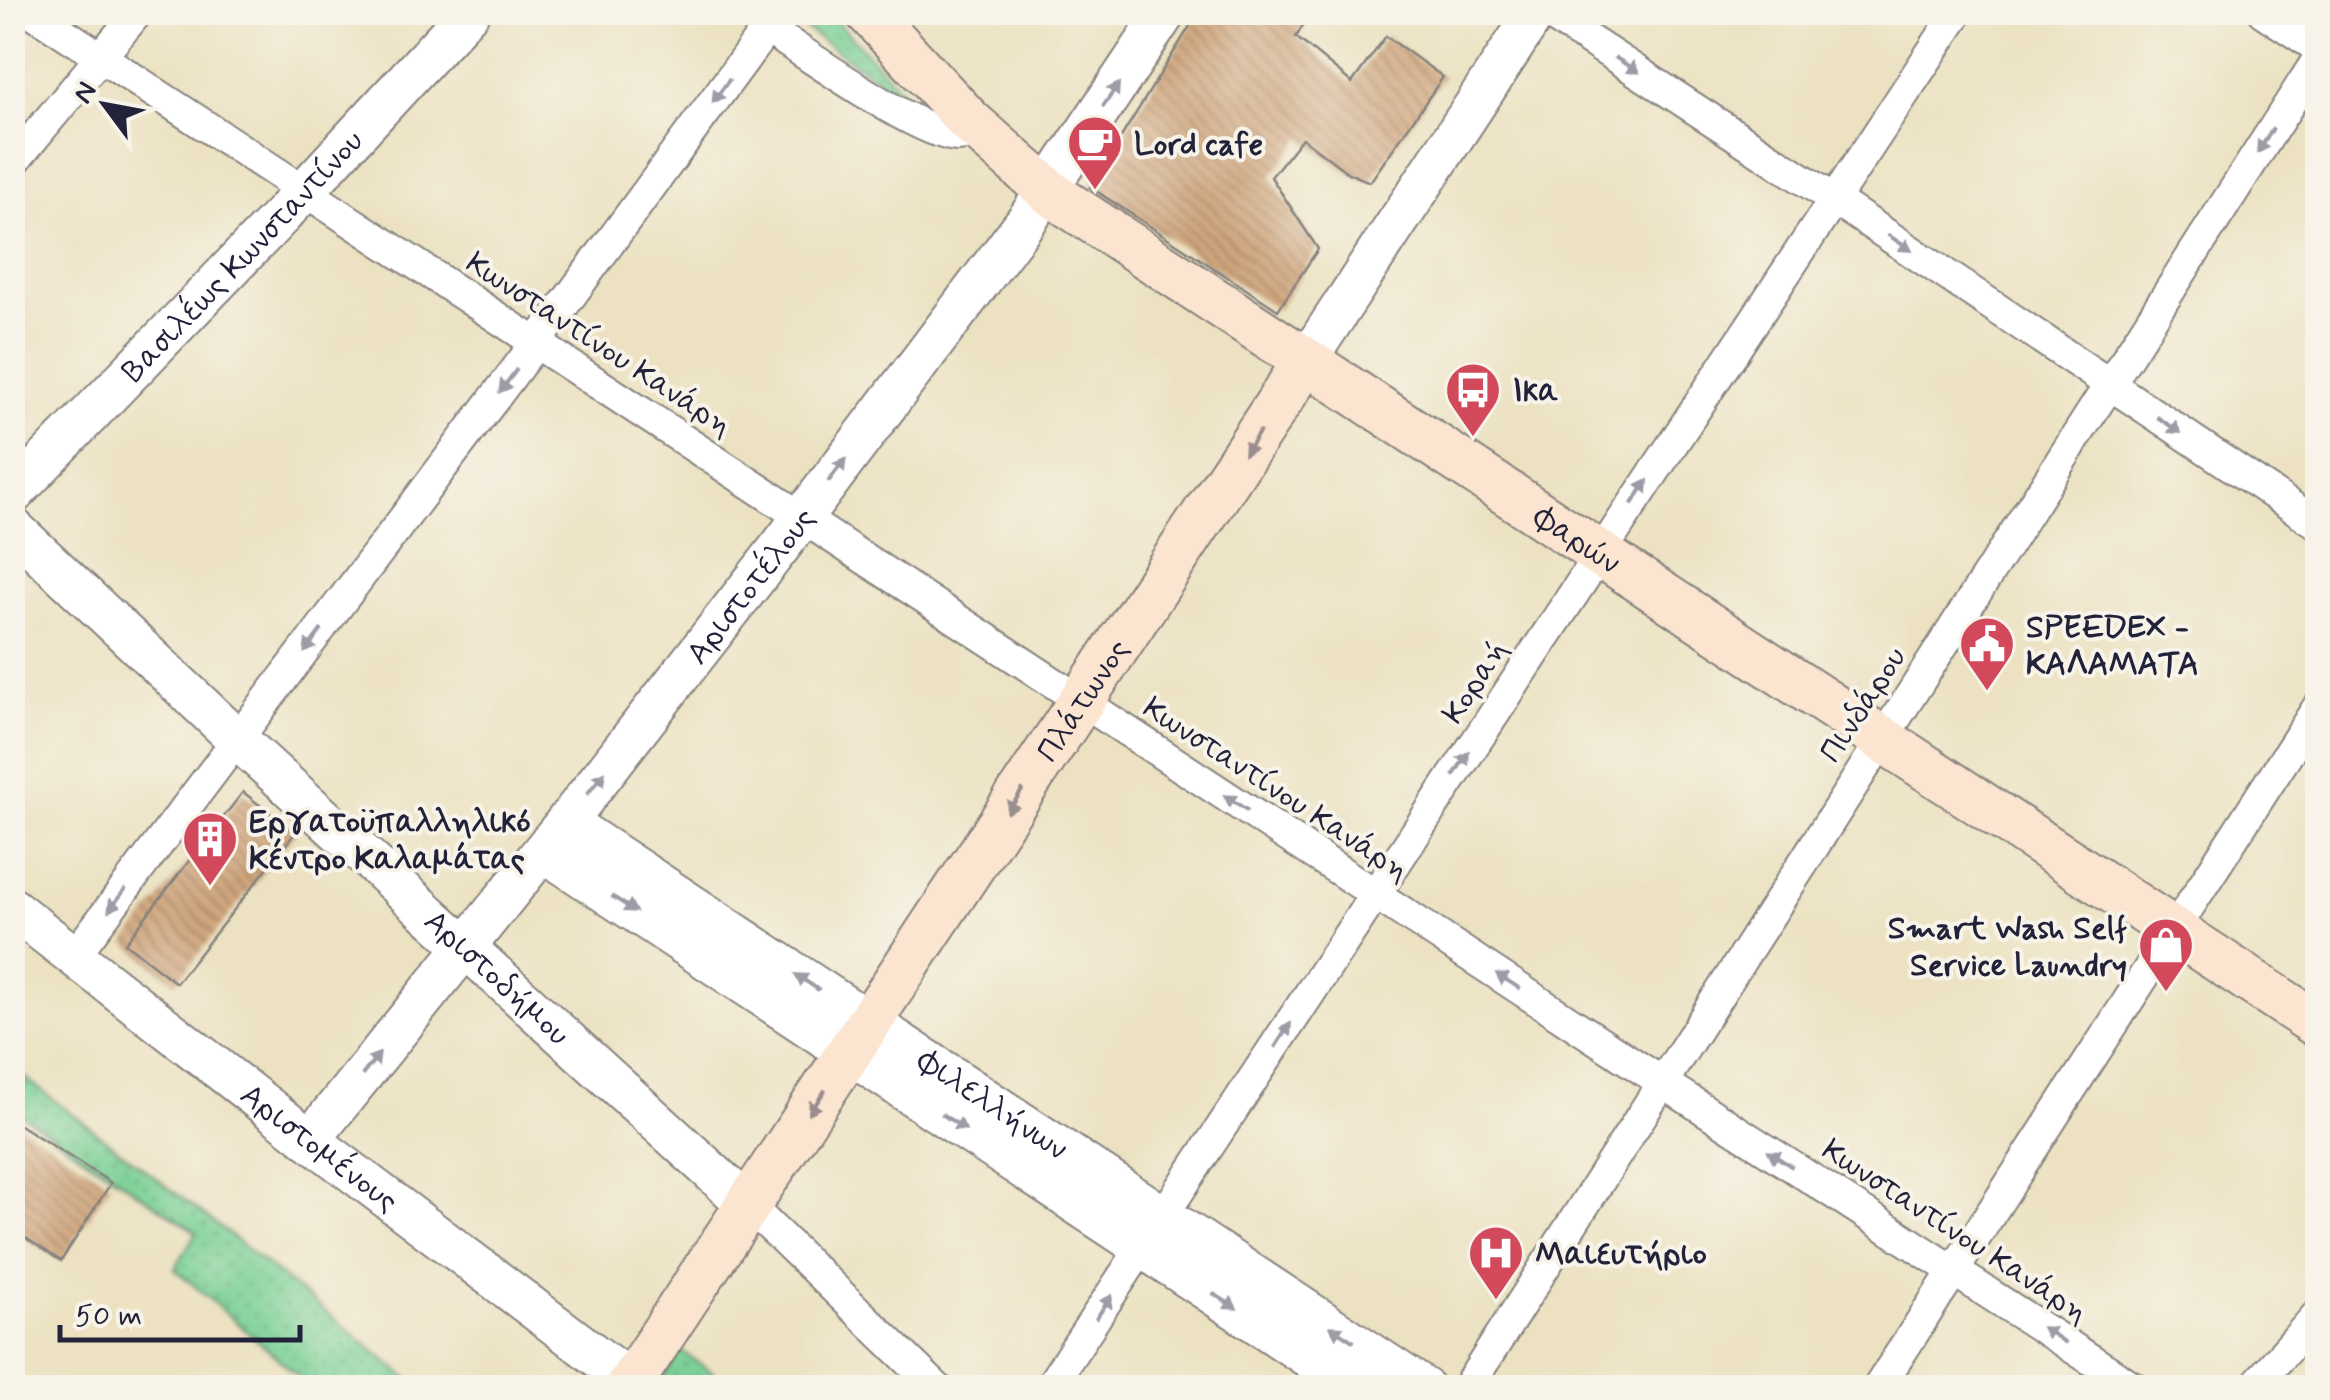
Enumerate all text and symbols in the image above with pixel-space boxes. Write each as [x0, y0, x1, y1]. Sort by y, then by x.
north arrow [55, 55, 155, 155]
one-way arrow [1614, 56, 1641, 74]
text: N [65, 75, 107, 111]
one-way arrow [712, 78, 732, 104]
one-way arrow [1101, 81, 1120, 108]
cafe icon: Lord cafe [1065, 113, 1125, 192]
street label: Βασιλέως Κωνσταντίνου [113, 121, 373, 392]
place label: Lord cafe [1134, 124, 1263, 166]
one-way arrow [2256, 127, 2274, 155]
one-way arrow [1886, 233, 1913, 252]
street label: Κωνσταντίνου Κανάρη [458, 243, 740, 447]
bus stop icon: Ικα [1443, 360, 1503, 439]
one-way arrow [498, 368, 518, 394]
place label: Ικα [1512, 371, 1559, 413]
one-way arrow [2156, 415, 2183, 433]
one-way arrow [1243, 429, 1262, 456]
one-way arrow [826, 457, 846, 483]
one-way arrow [1631, 479, 1649, 506]
street label: Φαρών [1524, 496, 1628, 585]
street label: Αριστοτέλους [677, 499, 826, 674]
place label: SPEEDEX - ΚΑΛΑΜΑΤΑ [2026, 607, 2199, 686]
public building icon: SPEEDEX - ΚΑΛΑΜΑΤΑ [1957, 614, 2017, 693]
one-way arrow [303, 628, 323, 654]
street label: Πλάτωνος [1028, 631, 1140, 771]
street label: Κοραή [1433, 632, 1518, 732]
street label: Πινδάρου [1811, 639, 1917, 771]
street label: Κωνσταντίνου Κανάρη [1135, 688, 1417, 892]
one-way arrow [1452, 750, 1470, 777]
one-way arrow [585, 770, 606, 796]
one-way arrow [1006, 788, 1025, 815]
one-way arrow [1223, 794, 1250, 812]
place label: Εργατοϋπαλληλικό Κέντρο Καλαμάτας [249, 802, 531, 881]
building icon: Εργατοϋπαλληλικό Κέντρο Καλαμάτας [180, 809, 240, 888]
one-way arrow [107, 887, 127, 913]
one-way arrow [610, 895, 638, 913]
street label: Αριστοδήμου [414, 901, 578, 1056]
place label: Smart Wash Self Service Laundry [1888, 908, 2127, 987]
shop icon: Smart Wash Self Service Laundry [2136, 915, 2196, 994]
one-way arrow [1495, 972, 1522, 991]
one-way arrow [794, 974, 821, 992]
one-way arrow [1273, 1022, 1291, 1049]
street label: Φιλελλήνων [908, 1040, 1076, 1170]
one-way arrow [360, 1051, 381, 1076]
street label: Αριστομένους [231, 1075, 407, 1223]
one-way arrow [808, 1088, 826, 1115]
one-way arrow [940, 1112, 967, 1131]
street label: Κωνσταντίνου Κανάρη [1814, 1130, 2096, 1334]
one-way arrow [1767, 1150, 1794, 1168]
hospital icon: Μαιευτήριο [1466, 1223, 1526, 1302]
place label: Μαιευτήριο [1535, 1234, 1707, 1276]
scale bar [60, 1280, 300, 1342]
one-way arrow [1211, 1292, 1238, 1310]
one-way arrow [1094, 1294, 1114, 1321]
text: 50 m [75, 1297, 142, 1336]
one-way arrow [1328, 1326, 1356, 1344]
one-way arrow [2040, 1326, 2067, 1344]

